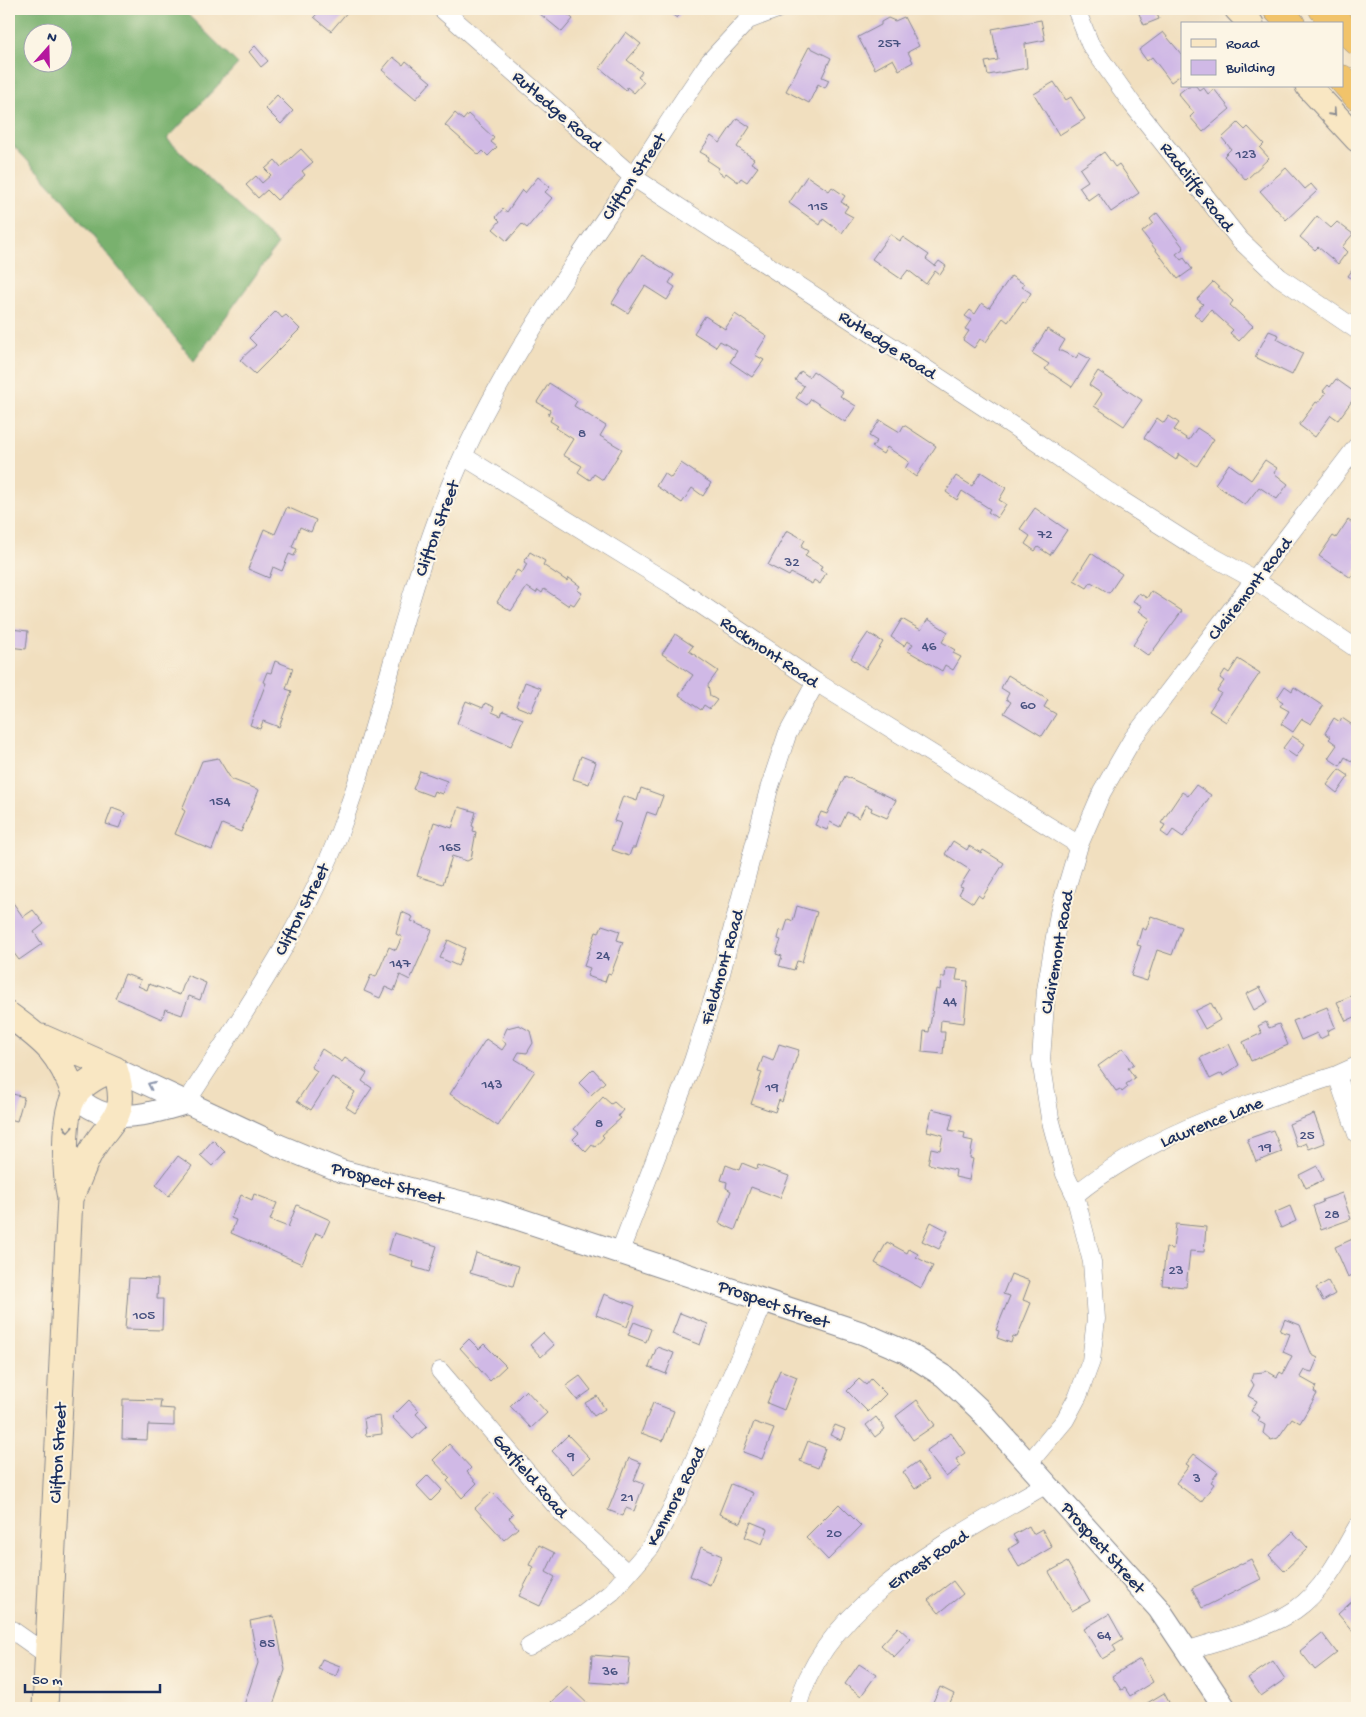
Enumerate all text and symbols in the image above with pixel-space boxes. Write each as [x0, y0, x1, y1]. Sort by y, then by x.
north arrow [22, 22, 72, 72]
legend [1181, 22, 1344, 88]
text: N [44, 29, 59, 48]
house number: 257 [877, 35, 902, 53]
text: Road [1226, 36, 1260, 54]
text: Building [1225, 60, 1275, 78]
street label: Rutledge Road [507, 67, 607, 158]
one-way arrow [1327, 107, 1336, 116]
street label: Clifton Street [598, 128, 673, 225]
street label: Radcliffe Road [1155, 139, 1238, 238]
house number: 123 [1234, 146, 1257, 164]
house number: 115 [807, 198, 828, 216]
street label: Rutledge Road [834, 307, 941, 386]
house number: 8 [578, 425, 586, 443]
street label: Clifton Street [411, 476, 466, 580]
house number: 72 [1036, 526, 1053, 544]
street label: Clairemont Road [1204, 533, 1299, 645]
house number: 32 [783, 554, 800, 572]
street label: Rockmont Road [715, 612, 823, 695]
house number: 46 [922, 638, 937, 656]
house number: 60 [1020, 697, 1037, 715]
house number: 154 [208, 793, 231, 811]
house number: 165 [438, 839, 461, 857]
street label: Clifton Street [271, 859, 336, 960]
street label: Clairemont Road [1037, 888, 1080, 1016]
street label: Fieldmont Road [697, 906, 750, 1029]
house number: 24 [596, 947, 610, 965]
house number: 147 [389, 955, 412, 973]
house number: 44 [943, 993, 957, 1011]
house number: 143 [481, 1076, 503, 1094]
house number: 19 [764, 1079, 779, 1097]
one-way arrow [147, 1081, 156, 1091]
street label: Lawrence Lane [1158, 1093, 1267, 1153]
house number: 8 [595, 1115, 603, 1133]
one-way arrow [62, 1125, 73, 1133]
house number: 25 [1299, 1127, 1315, 1145]
house number: 19 [1257, 1139, 1272, 1157]
street label: Prospect Street [328, 1158, 448, 1211]
house number: 28 [1324, 1206, 1340, 1224]
house number: 23 [1168, 1262, 1184, 1280]
street label: Prospect Street [714, 1276, 833, 1335]
house number: 105 [132, 1307, 155, 1325]
street label: Clifton Street [46, 1401, 73, 1504]
street label: Garfield Road [487, 1430, 572, 1524]
street label: Kenmore Road [643, 1442, 712, 1551]
house number: 9 [566, 1448, 575, 1466]
house number: 3 [1192, 1470, 1201, 1488]
house number: 21 [620, 1489, 634, 1507]
street label: Prospect Street [1055, 1498, 1150, 1600]
house number: 20 [826, 1525, 842, 1543]
street label: Ernest Road [884, 1526, 974, 1596]
house number: 64 [1097, 1627, 1111, 1645]
house number: 85 [259, 1635, 275, 1653]
scale bar [25, 1662, 160, 1694]
house number: 36 [601, 1663, 618, 1681]
text: 50 m [32, 1672, 63, 1690]

